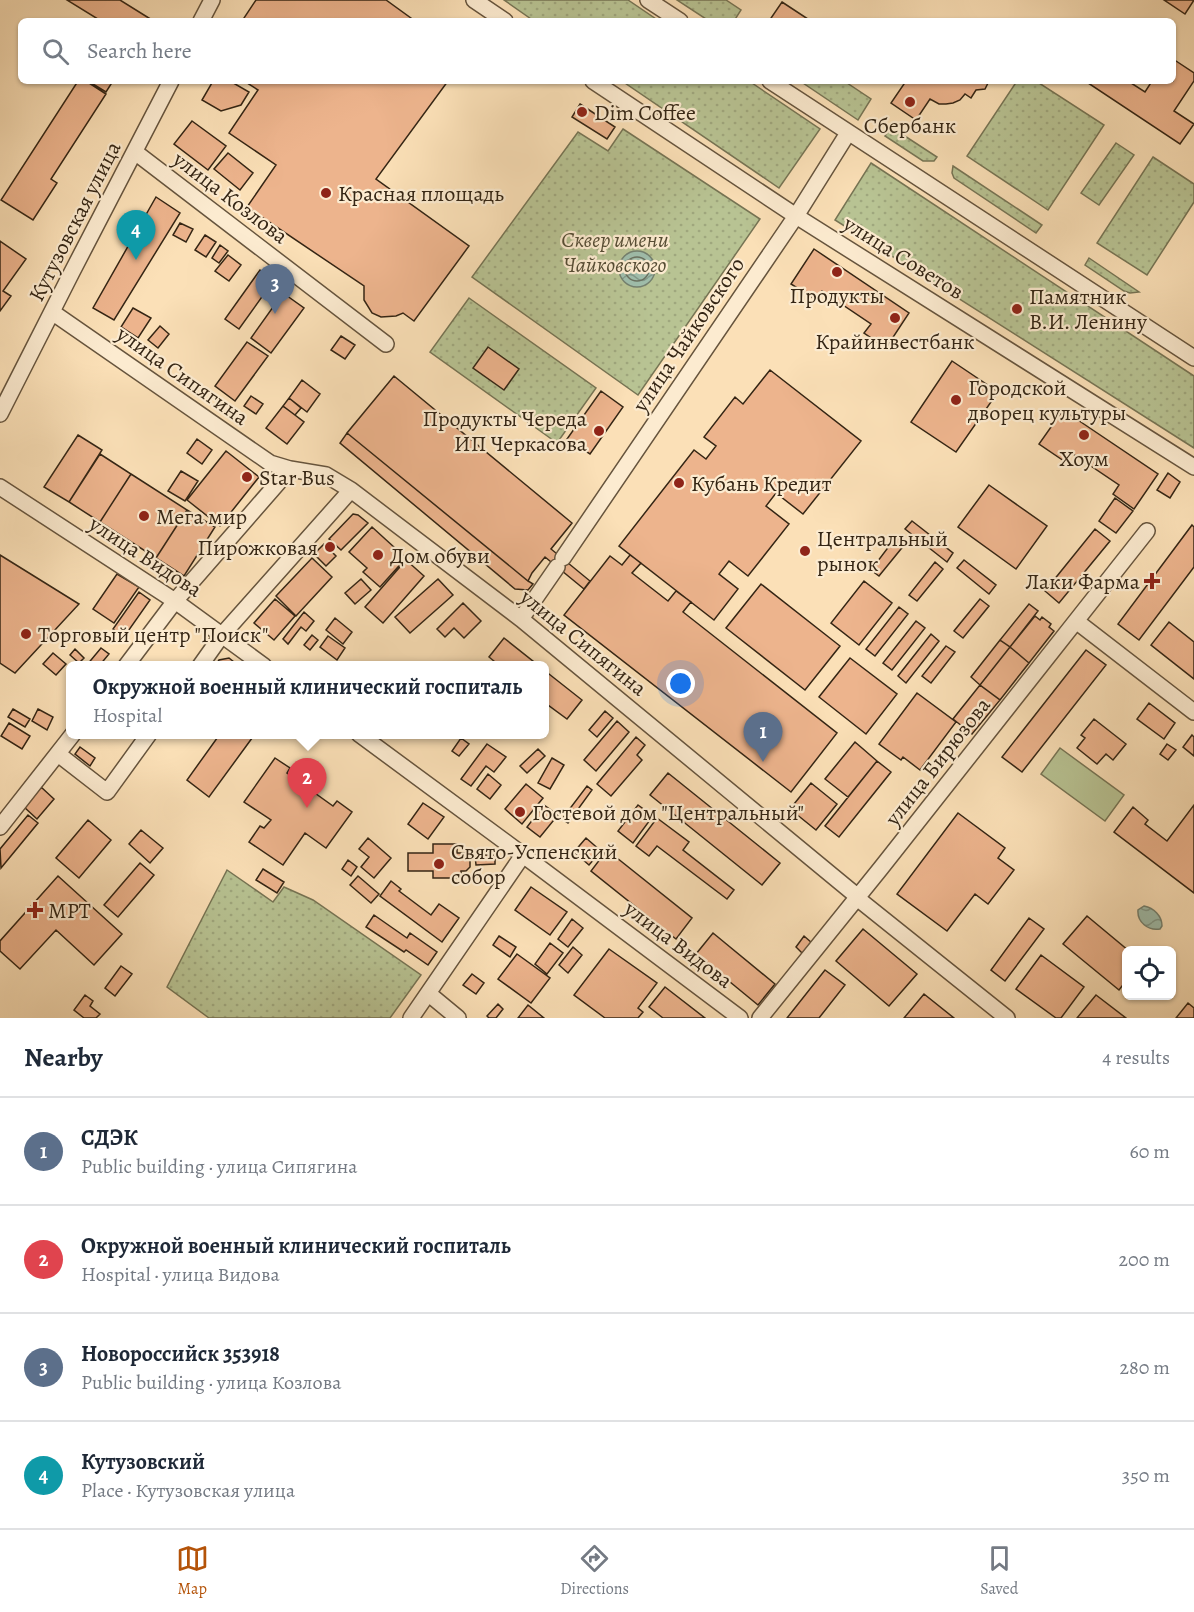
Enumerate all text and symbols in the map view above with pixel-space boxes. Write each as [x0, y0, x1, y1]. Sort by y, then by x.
search box [18, 18, 1176, 84]
icon: search [39, 35, 72, 68]
text: Search here [87, 36, 192, 66]
marker: Сбербанк [903, 95, 917, 109]
place label: Dim Coffee [594, 98, 696, 128]
marker: Dim Coffee [575, 105, 589, 119]
place label: Сбербанк [864, 111, 956, 141]
street label: Кутузовская улица [22, 136, 129, 307]
street label: улица Козлова [166, 144, 295, 252]
place label: Красная площадь [338, 179, 504, 209]
marker: Красная площадь [319, 186, 333, 200]
street label: улица Советов [837, 208, 969, 307]
pin: 4 [116, 210, 156, 260]
park label: Сквер имени Чайковского [561, 225, 669, 280]
street label: улица Чайковского [625, 251, 752, 419]
pin: 3 [256, 264, 294, 314]
marker: Продукты [830, 265, 844, 279]
place label: Продукты [790, 281, 884, 311]
place label: Памятник В.И. Ленину [1029, 282, 1148, 337]
marker: Памятник В.И. Ленину [1010, 302, 1024, 316]
marker: Крайинвестбанк [888, 311, 902, 325]
street label: улица Сипягина [110, 319, 255, 433]
place label: Крайинвестбанк [815, 327, 975, 357]
place label: Городской дворец культуры [967, 373, 1127, 428]
marker: Городской дворец культуры [949, 393, 963, 407]
place label: Продукты Череда ИП Черкасова [422, 404, 588, 459]
marker: Продукты Череда ИП Черкасова [592, 424, 606, 438]
marker: Хоум [1077, 428, 1091, 442]
place label: Хоум [1059, 444, 1109, 474]
place label: Star Bus [259, 463, 335, 493]
place label: Кубань Кредит [691, 469, 832, 499]
marker: Star Bus [240, 470, 254, 484]
marker: Кубань Кредит [672, 476, 686, 490]
place label: Мега мир [156, 502, 247, 532]
street label: улица Видова [82, 509, 208, 605]
marker: Мега мир [137, 509, 151, 523]
place label: Центральный рынок [817, 524, 948, 579]
place label: Пирожковая [198, 533, 318, 563]
marker: Пирожковая [323, 540, 337, 554]
place label: Дом обуви [390, 541, 490, 571]
marker: Центральный рынок [798, 544, 812, 558]
marker: Дом обуви [371, 548, 385, 562]
place label: Лаки Фарма [1025, 567, 1141, 597]
marker: Лаки Фарма [1145, 574, 1159, 588]
street label: улица Сипягина [513, 582, 654, 704]
place label: Торговый центр "Поиск" [38, 620, 269, 650]
marker: Торговый центр "Поиск" [19, 627, 33, 641]
popup [66, 661, 549, 739]
your location [666, 669, 695, 698]
text: Окружной военный клинический госпиталь [93, 672, 522, 702]
street label: улица Бирюзова [878, 690, 998, 833]
text: Hospital [93, 702, 162, 729]
pin: 1 [744, 712, 783, 762]
pin: 2 [288, 758, 326, 808]
place label: Гостевой дом "Центральный" [532, 798, 804, 828]
marker: Гостевой дом "Центральный" [513, 805, 527, 819]
place label: Свято-Успенский собор [451, 837, 617, 892]
marker: Свято-Успенский собор [432, 857, 446, 871]
street label: улица Видова [617, 893, 740, 996]
place label: МРТ [48, 896, 91, 926]
marker: МРТ [26, 901, 44, 919]
map controls [1122, 946, 1176, 1000]
button: locate [1122, 946, 1176, 1000]
text: Nearby [24, 1040, 103, 1075]
text: 4 results [1102, 1044, 1170, 1071]
text: СДЭК [81, 1123, 138, 1153]
text: 1 [40, 1138, 47, 1165]
text: 60 m [1130, 1138, 1170, 1165]
text: Public building · улица Сипягина [81, 1153, 358, 1180]
text: Окружной военный клинический госпиталь [81, 1231, 511, 1261]
text: 2 [39, 1246, 48, 1273]
text: 200 m [1119, 1246, 1170, 1273]
text: Hospital · улица Видова [81, 1261, 280, 1288]
text: Новороссийск 353918 [81, 1339, 280, 1369]
text: 3 [39, 1354, 48, 1381]
text: 280 m [1120, 1354, 1170, 1381]
text: Public building · улица Козлова [81, 1369, 341, 1396]
text: Кутузовский [81, 1447, 205, 1477]
text: 4 [39, 1462, 48, 1489]
text: 350 m [1122, 1462, 1170, 1489]
text: Place · Кутузовская улица [81, 1477, 295, 1504]
tab: Map [176, 1542, 209, 1600]
tab: Directions [560, 1542, 629, 1600]
tab: Saved [980, 1542, 1018, 1600]

